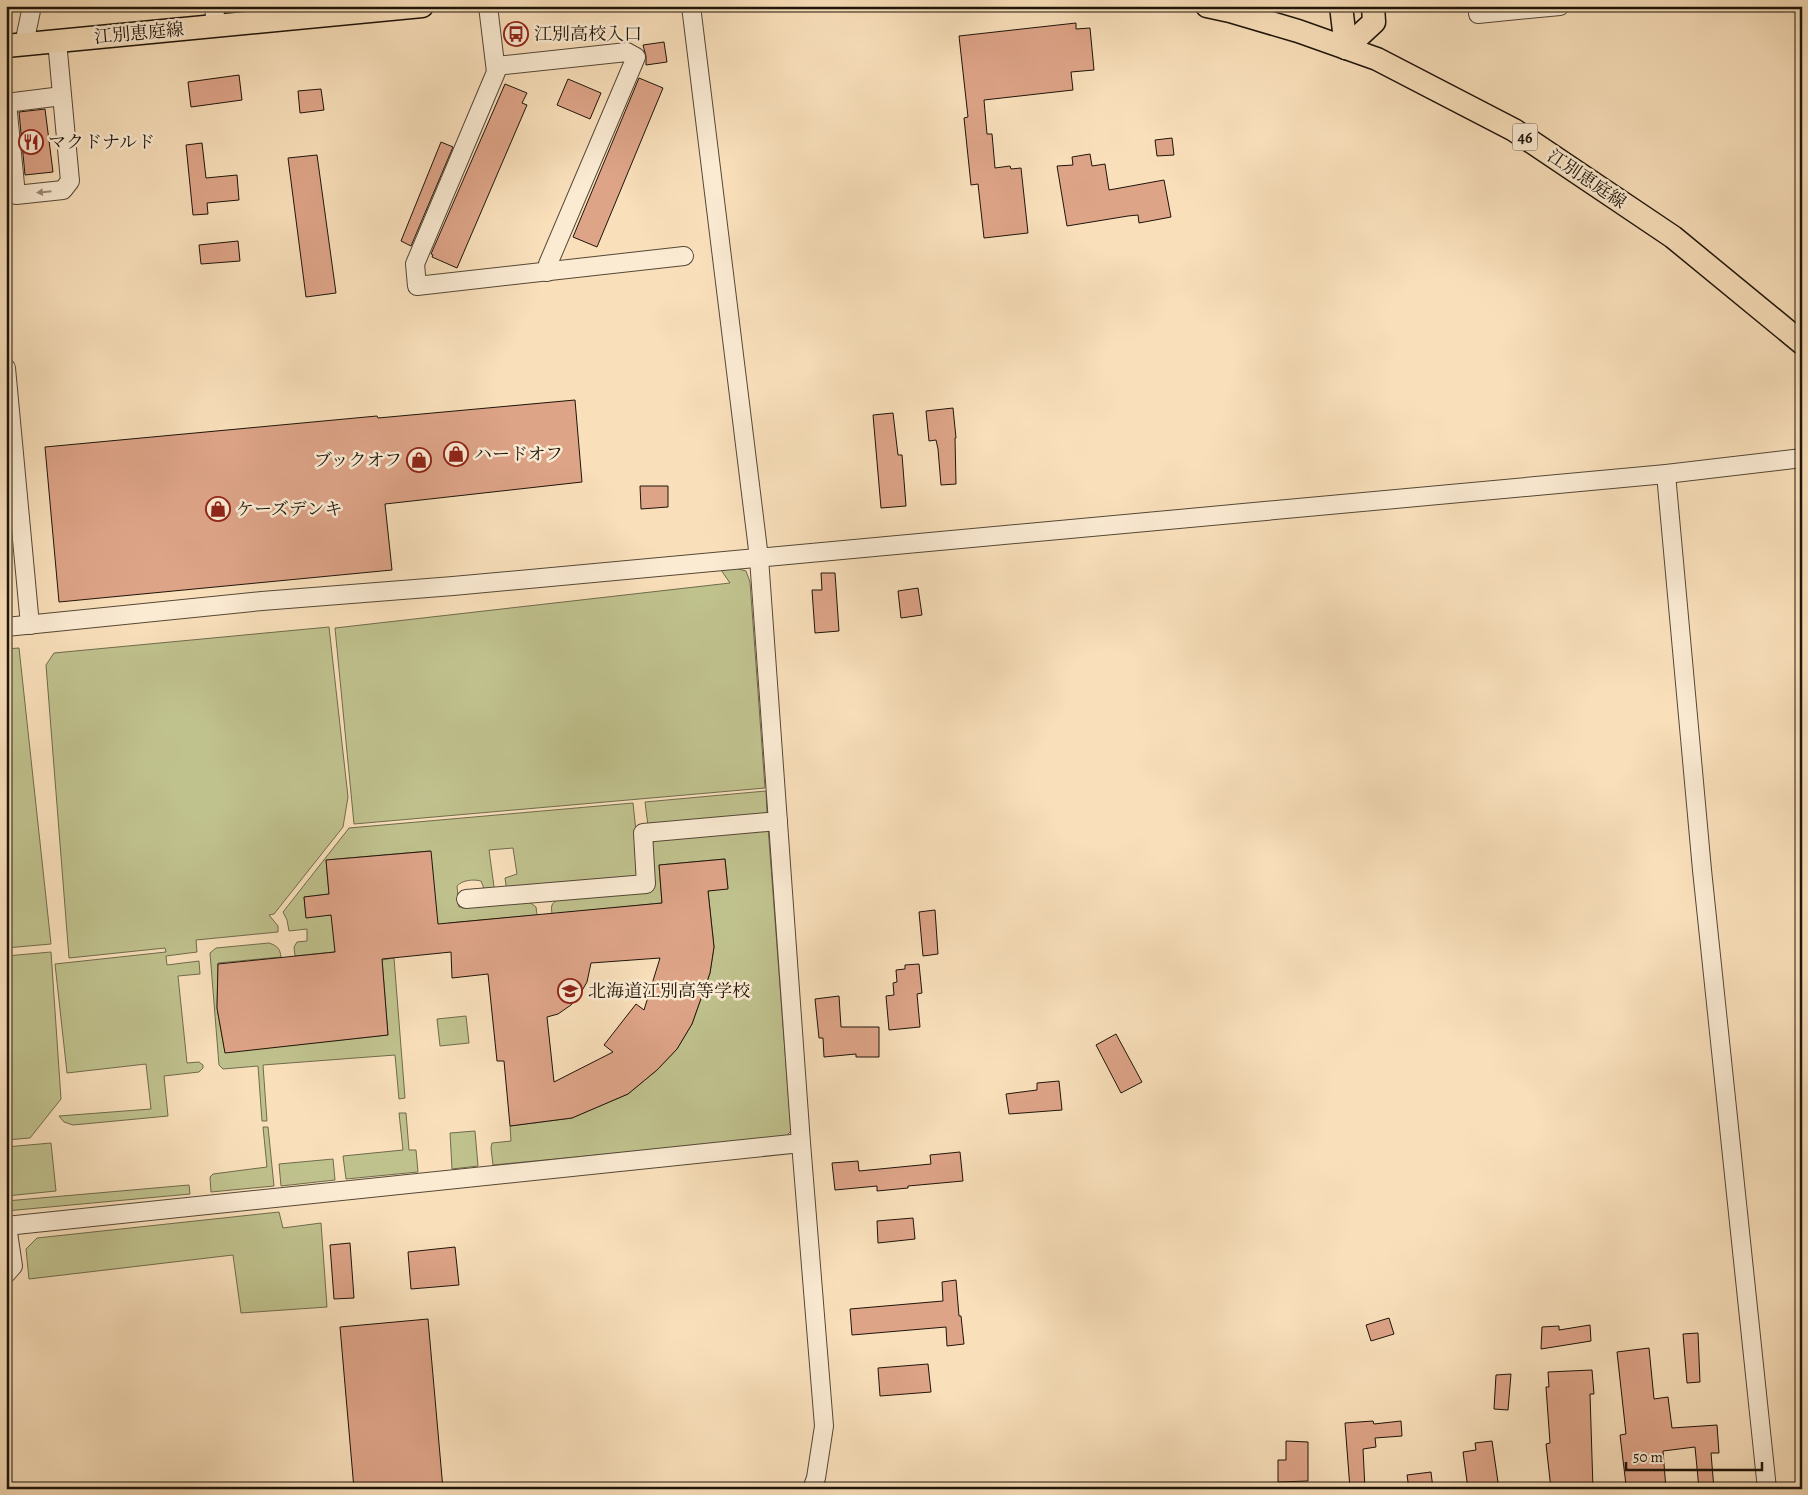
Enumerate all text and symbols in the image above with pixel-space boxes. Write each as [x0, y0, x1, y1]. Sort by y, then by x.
street label: 江別恵庭線 [93, 17, 185, 49]
bus stop icon: 江別高校入口 [503, 21, 529, 47]
place label: 江別高校入口 [534, 22, 642, 46]
road number: 46 [1512, 124, 1538, 150]
restaurant icon: マクドナルド [18, 129, 44, 155]
place label: マクドナルド [48, 130, 155, 154]
street label: 江別恵庭線 [1543, 144, 1631, 214]
one-way arrow [36, 188, 52, 196]
shop icon: ハードオフ [443, 441, 469, 467]
place label: ハードオフ [474, 442, 563, 466]
shop icon: ブックオフ [406, 447, 432, 473]
place label: ブックオフ [314, 448, 402, 472]
shop icon: ケーズデンキ [205, 496, 231, 522]
place label: ケーズデンキ [236, 497, 342, 521]
school or university icon: 北海道江別高等学校 [557, 978, 583, 1004]
place label: 北海道江別高等学校 [588, 979, 750, 1003]
scale bar [1626, 1440, 1762, 1472]
text: 50 m [1633, 1447, 1663, 1467]

